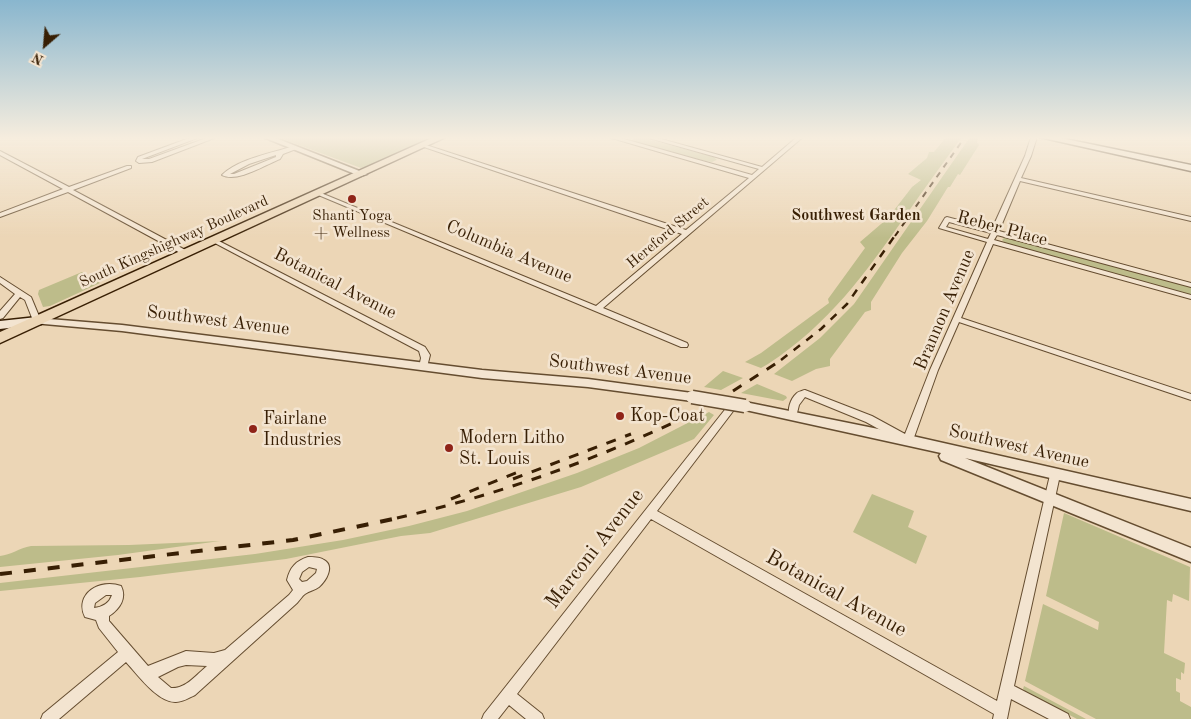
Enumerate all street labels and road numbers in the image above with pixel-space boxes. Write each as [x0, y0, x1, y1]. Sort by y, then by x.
street label: South Kingshighway Boulevard [77, 192, 271, 292]
street label: Hereford Street [623, 193, 713, 273]
street label: Reber Place [954, 207, 1050, 251]
street label: Columbia Avenue [443, 216, 575, 288]
street label: Botanical Avenue [270, 244, 400, 324]
street label: Brannon Avenue [910, 246, 980, 374]
street label: Southwest Avenue [145, 302, 291, 340]
street label: Southwest Avenue [547, 351, 693, 389]
street label: Southwest Avenue [947, 420, 1091, 474]
street label: Marconi Avenue [540, 484, 650, 614]
street label: Botanical Avenue [761, 545, 911, 643]

